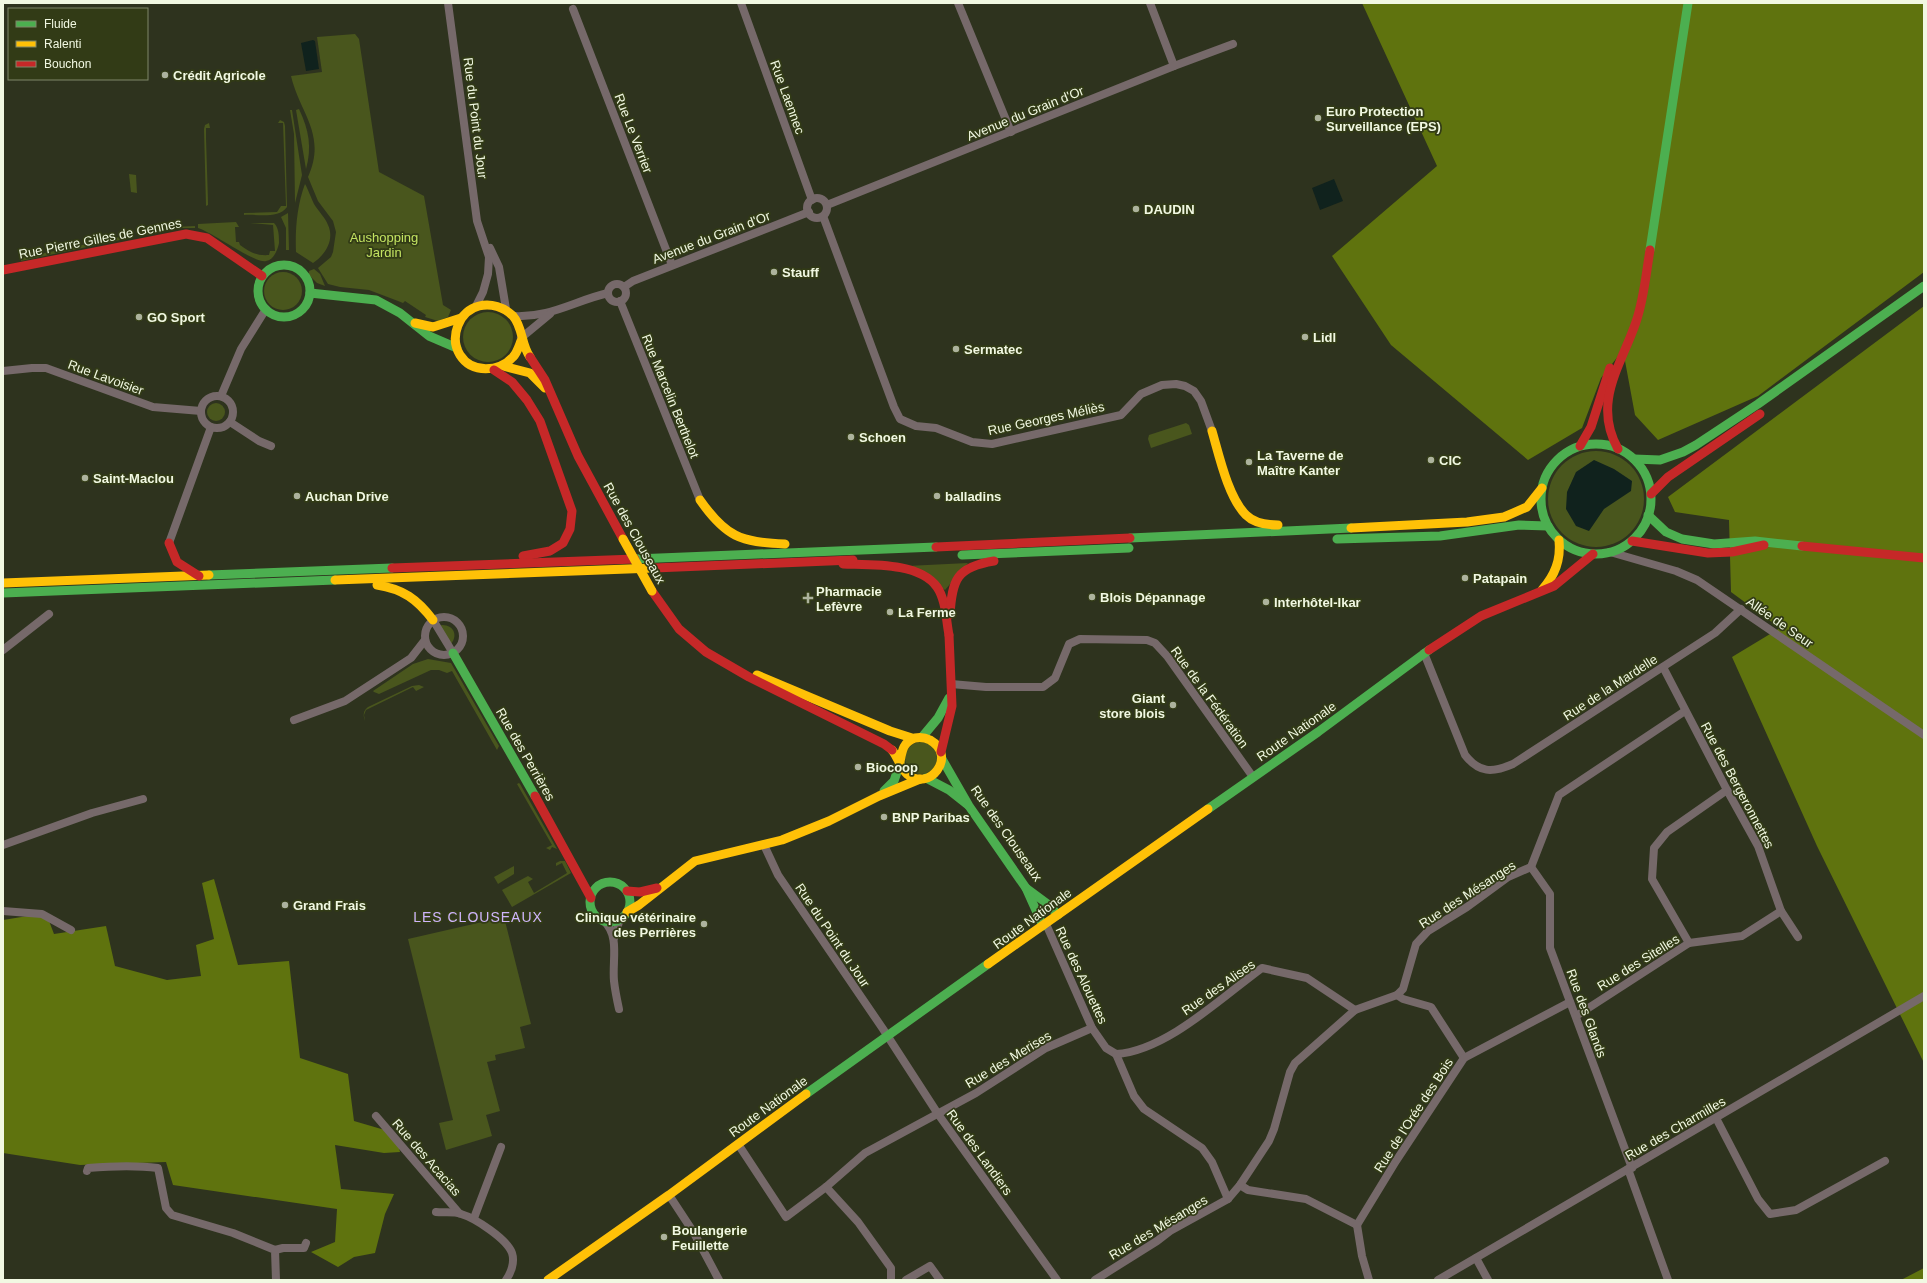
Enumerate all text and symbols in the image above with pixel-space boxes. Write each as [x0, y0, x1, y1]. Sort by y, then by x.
legend [8, 8, 148, 80]
text: Fluide [44, 17, 77, 31]
text: Ralenti [44, 37, 81, 51]
text: Bouchon [44, 57, 91, 71]
street label: Rue du Point du Jour [461, 57, 490, 180]
street label: Rue Laennec [767, 58, 808, 137]
place label: Crédit Agricole [173, 68, 266, 83]
marker: Crédit Agricole [160, 70, 170, 80]
street label: Avenue du Grain d'Or [964, 83, 1087, 144]
street label: Rue Le Verrier [612, 91, 656, 176]
place label: Euro Protection Surveillance (EPS) [1326, 104, 1441, 134]
marker: Euro Protection Surveillance (EPS) [1313, 113, 1323, 123]
place label: DAUDIN [1144, 202, 1195, 217]
marker: DAUDIN [1131, 204, 1141, 214]
street label: Avenue du Grain d'Or [650, 208, 773, 267]
street label: Rue Pierre Gilles de Gennes [17, 215, 183, 262]
park label: Aushopping Jardin [350, 230, 418, 260]
place label: Stauff [782, 265, 820, 280]
marker: Stauff [769, 267, 779, 277]
place label: GO Sport [147, 310, 205, 325]
marker: GO Sport [134, 312, 144, 322]
place label: Lidl [1313, 330, 1336, 345]
street label: Rue Marcelin Berthelot [639, 332, 702, 461]
marker: Lidl [1300, 332, 1310, 342]
place label: Sermatec [964, 342, 1023, 357]
marker: Sermatec [951, 344, 961, 354]
street label: Rue Lavoisier [66, 357, 146, 398]
street label: Rue Georges Méliès [987, 399, 1106, 438]
place label: Schoen [859, 430, 906, 445]
marker: Schoen [846, 432, 856, 442]
place label: La Taverne de Maître Kanter [1257, 448, 1343, 478]
place label: CIC [1439, 453, 1462, 468]
marker: CIC [1426, 455, 1436, 465]
marker: La Taverne de Maître Kanter [1244, 457, 1254, 467]
place label: Saint-Maclou [93, 471, 174, 486]
marker: Saint-Maclou [80, 473, 90, 483]
street label: Rue des Clouseaux [600, 480, 669, 587]
place label: Auchan Drive [305, 489, 389, 504]
place label: balladins [945, 489, 1001, 504]
marker: Auchan Drive [292, 491, 302, 501]
marker: balladins [932, 491, 942, 501]
place label: Patapain [1473, 571, 1527, 586]
marker: Patapain [1460, 573, 1470, 583]
place label: Pharmacie Lefèvre [816, 584, 882, 614]
place label: Blois Dépannage [1100, 590, 1205, 605]
marker: Blois Dépannage [1087, 592, 1097, 602]
marker: Pharmacie Lefèvre [803, 593, 813, 603]
street label: Allée de Seur [1743, 594, 1817, 651]
place label: Interhôtel-Ikar [1274, 595, 1361, 610]
marker: Interhôtel-Ikar [1261, 597, 1271, 607]
place label: La Ferme [898, 605, 956, 620]
marker: La Ferme [885, 607, 895, 617]
street label: Rue de la Fédération [1168, 644, 1251, 751]
street label: Rue de la Mardelle [1560, 651, 1660, 723]
place label: Giant store blois [1099, 691, 1166, 721]
street label: Route Nationale [1254, 699, 1339, 764]
marker: Giant store blois [1168, 700, 1178, 710]
street label: Rue des Perrières [493, 705, 559, 804]
street label: Rue des Bergeronnettes [1698, 719, 1777, 851]
place label: Biocoop [866, 760, 918, 775]
marker: Biocoop [853, 762, 863, 772]
street label: Rue des Clouseaux [968, 783, 1046, 884]
place label: BNP Paribas [892, 810, 970, 825]
marker: BNP Paribas [879, 812, 889, 822]
street label: Rue des Mésanges [1416, 857, 1519, 931]
street label: Rue du Point du Jour [792, 880, 873, 991]
street label: Route Nationale [990, 885, 1074, 952]
place label: Grand Frais [293, 898, 366, 913]
marker: Grand Frais [280, 900, 290, 910]
district label: LES CLOUSEAUX [413, 909, 543, 925]
place label: Clinique vétérinaire des Perrières [575, 910, 696, 940]
marker: Clinique vétérinaire des Perrières [699, 919, 709, 929]
street label: Rue des Alouettes [1052, 924, 1111, 1027]
street label: Rue des Sitelles [1594, 931, 1682, 994]
street label: Rue des Alises [1179, 956, 1258, 1018]
street label: Rue des Glands [1564, 967, 1610, 1060]
street label: Rue des Merises [963, 1028, 1054, 1091]
street label: Rue de l'Orée des Bois [1371, 1055, 1456, 1175]
street label: Route Nationale [726, 1073, 810, 1140]
street label: Rue des Charmilles [1622, 1093, 1729, 1163]
street label: Rue des Landiers [944, 1107, 1016, 1198]
street label: Rue des Acacias [389, 1116, 464, 1199]
street label: Rue des Mésanges [1106, 1192, 1211, 1263]
place label: Boulangerie Feuillette [672, 1223, 747, 1253]
marker: Boulangerie Feuillette [659, 1232, 669, 1242]

